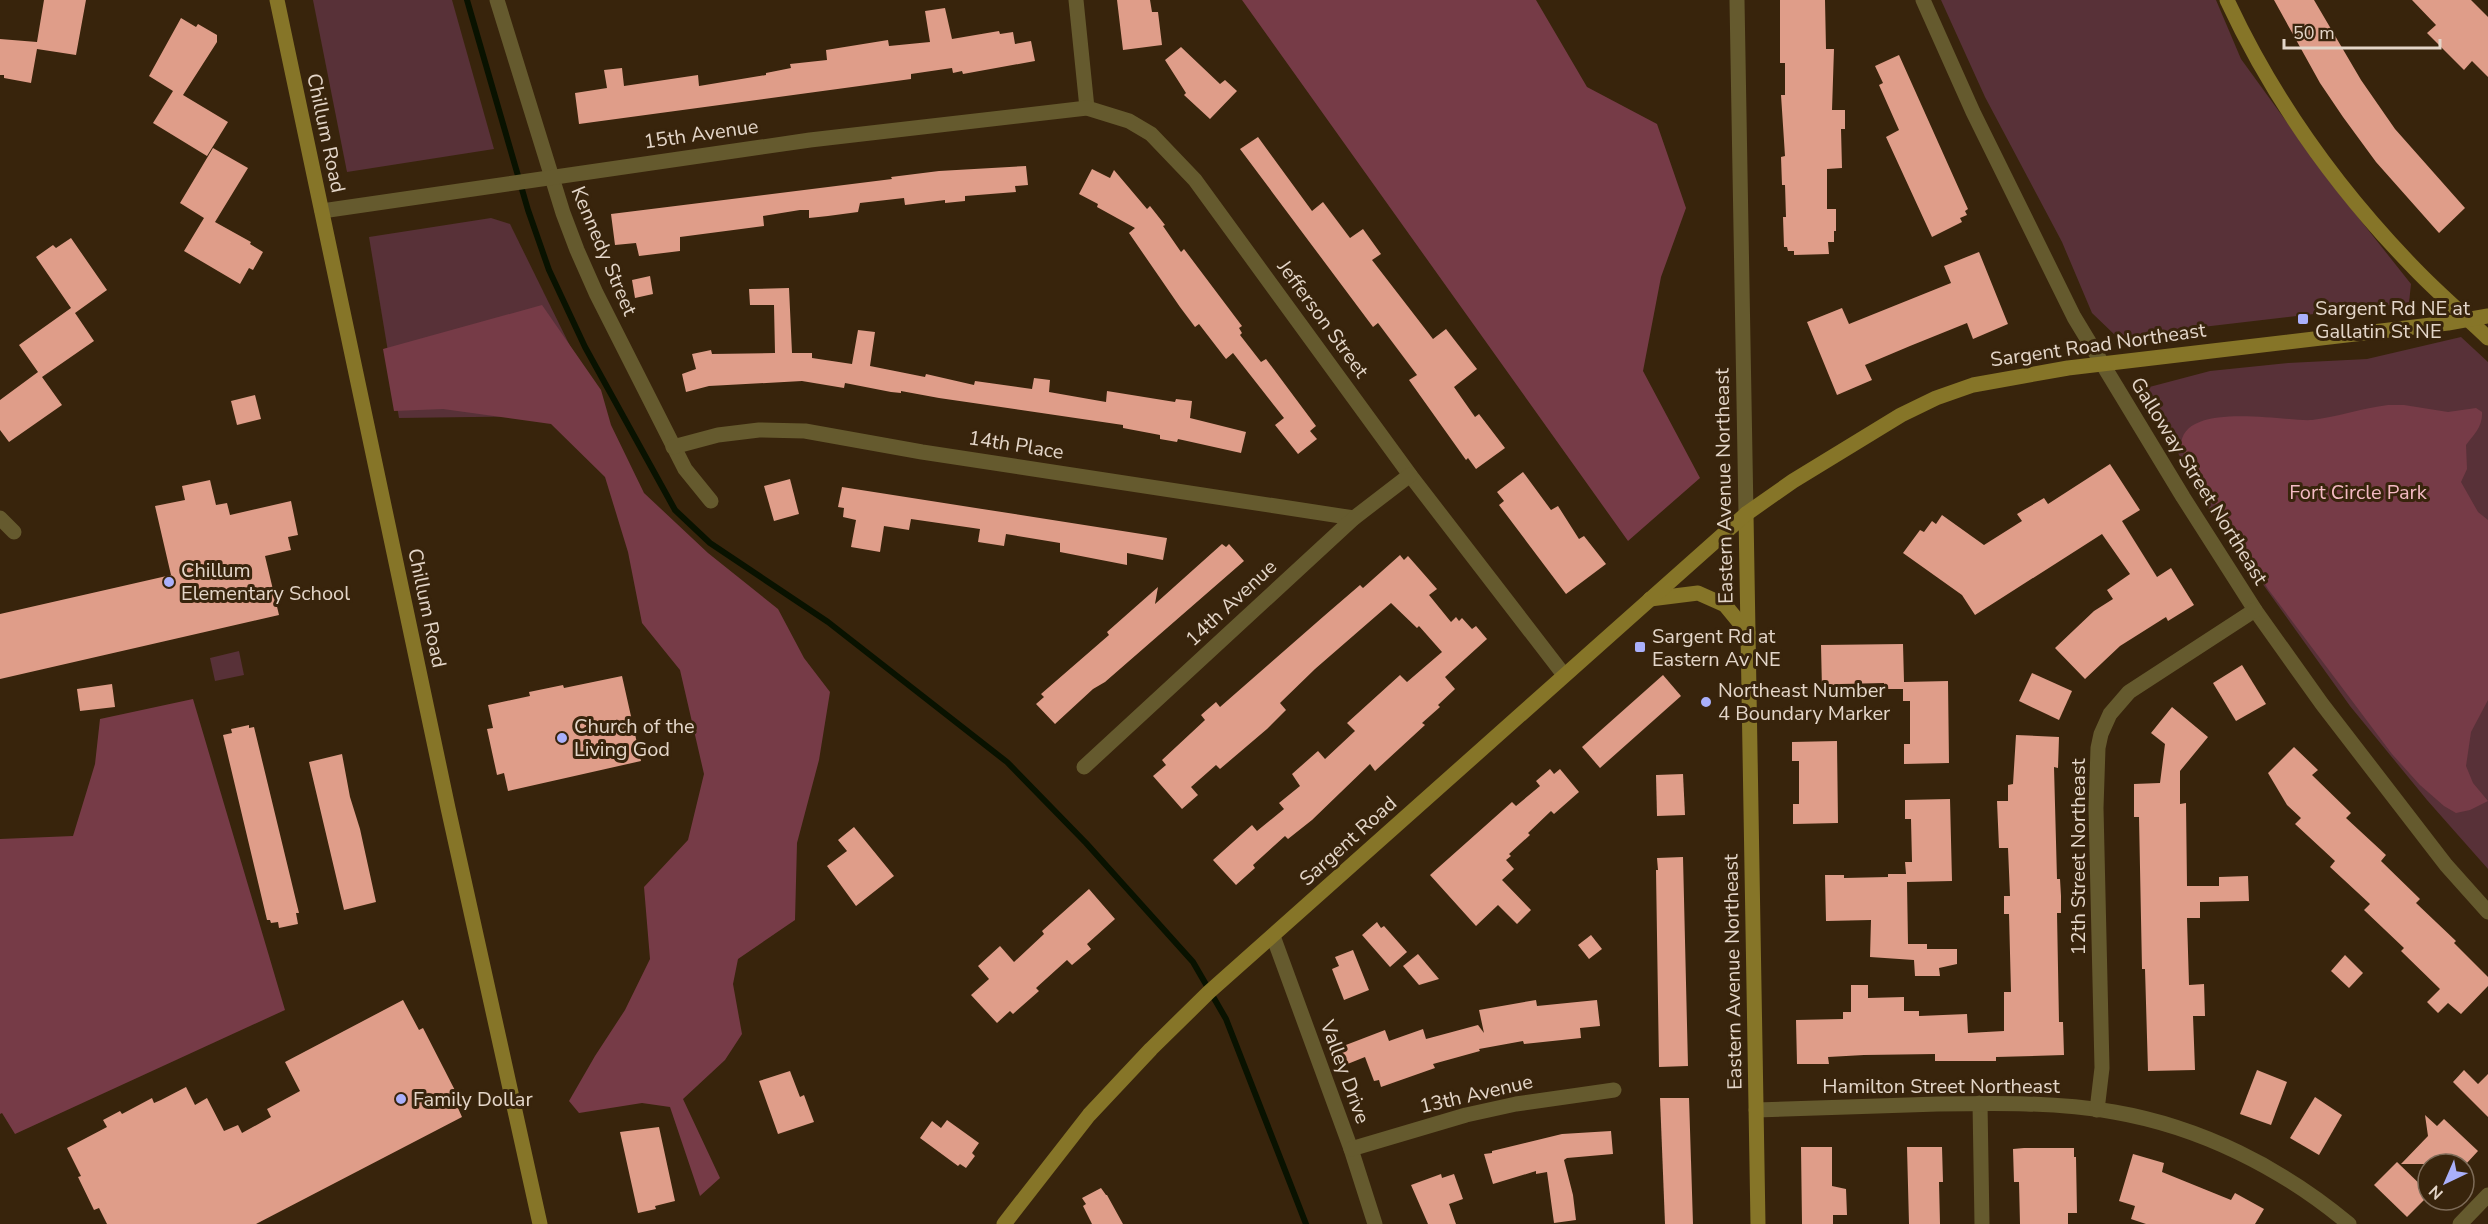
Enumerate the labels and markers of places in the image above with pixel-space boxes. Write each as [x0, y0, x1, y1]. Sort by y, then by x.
place label: Sargent Rd NE at Gallatin St NE [2315, 295, 2471, 345]
marker: Sargent Rd NE at Gallatin St NE [2296, 312, 2310, 326]
place label: Chillum Elementary School [181, 557, 350, 607]
marker: Chillum Elementary School [162, 575, 176, 589]
place label: Sargent Rd at Eastern Av NE [1652, 623, 1781, 673]
marker: Sargent Rd at Eastern Av NE [1633, 640, 1647, 654]
place label: Northeast Number 4 Boundary Marker [1718, 677, 1890, 727]
marker: Northeast Number 4 Boundary Marker [1699, 695, 1713, 709]
place label: Church of the Living God [574, 713, 695, 763]
marker: Church of the Living God [555, 731, 569, 745]
place label: Family Dollar [413, 1086, 533, 1113]
marker: Family Dollar [394, 1092, 408, 1106]

